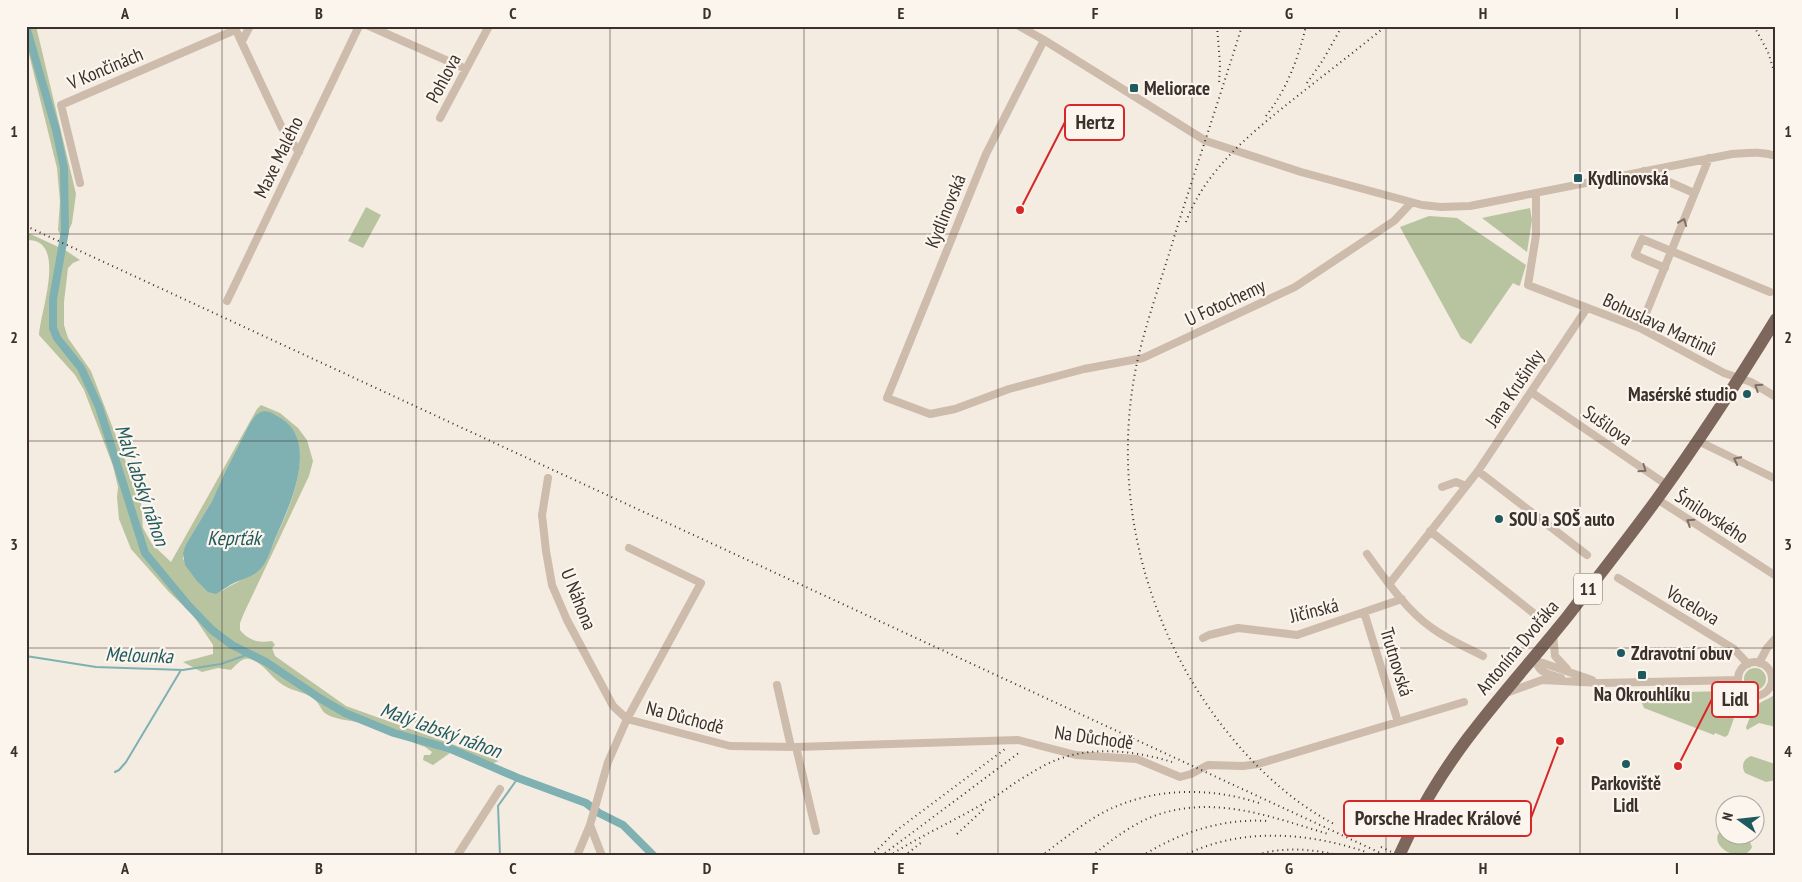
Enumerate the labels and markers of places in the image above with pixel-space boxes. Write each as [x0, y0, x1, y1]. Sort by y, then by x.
place label: Meliorace [1144, 76, 1210, 100]
marker: Meliorace [1128, 82, 1140, 94]
callout: Hertz [1065, 105, 1124, 140]
place label: Kydlinovská [1588, 166, 1669, 190]
marker: Kydlinovská [1572, 172, 1584, 184]
place label: Masérské studio [1628, 382, 1737, 406]
marker: Masérské studio [1741, 388, 1753, 400]
place label: SOU a SOŠ auto [1509, 507, 1615, 531]
marker: SOU a SOŠ auto [1493, 513, 1505, 525]
place label: Zdravotní obuv [1631, 641, 1733, 665]
marker: Zdravotní obuv [1615, 647, 1627, 659]
marker: Na Okrouhlíku [1636, 669, 1648, 681]
place label: Na Okrouhlíku [1594, 682, 1690, 706]
callout: Lidl [1712, 682, 1758, 717]
marker: Parkoviště Lidl [1620, 758, 1632, 770]
place label: Parkoviště Lidl [1591, 771, 1661, 817]
callout: Porsche Hradec Králové [1344, 801, 1531, 836]

